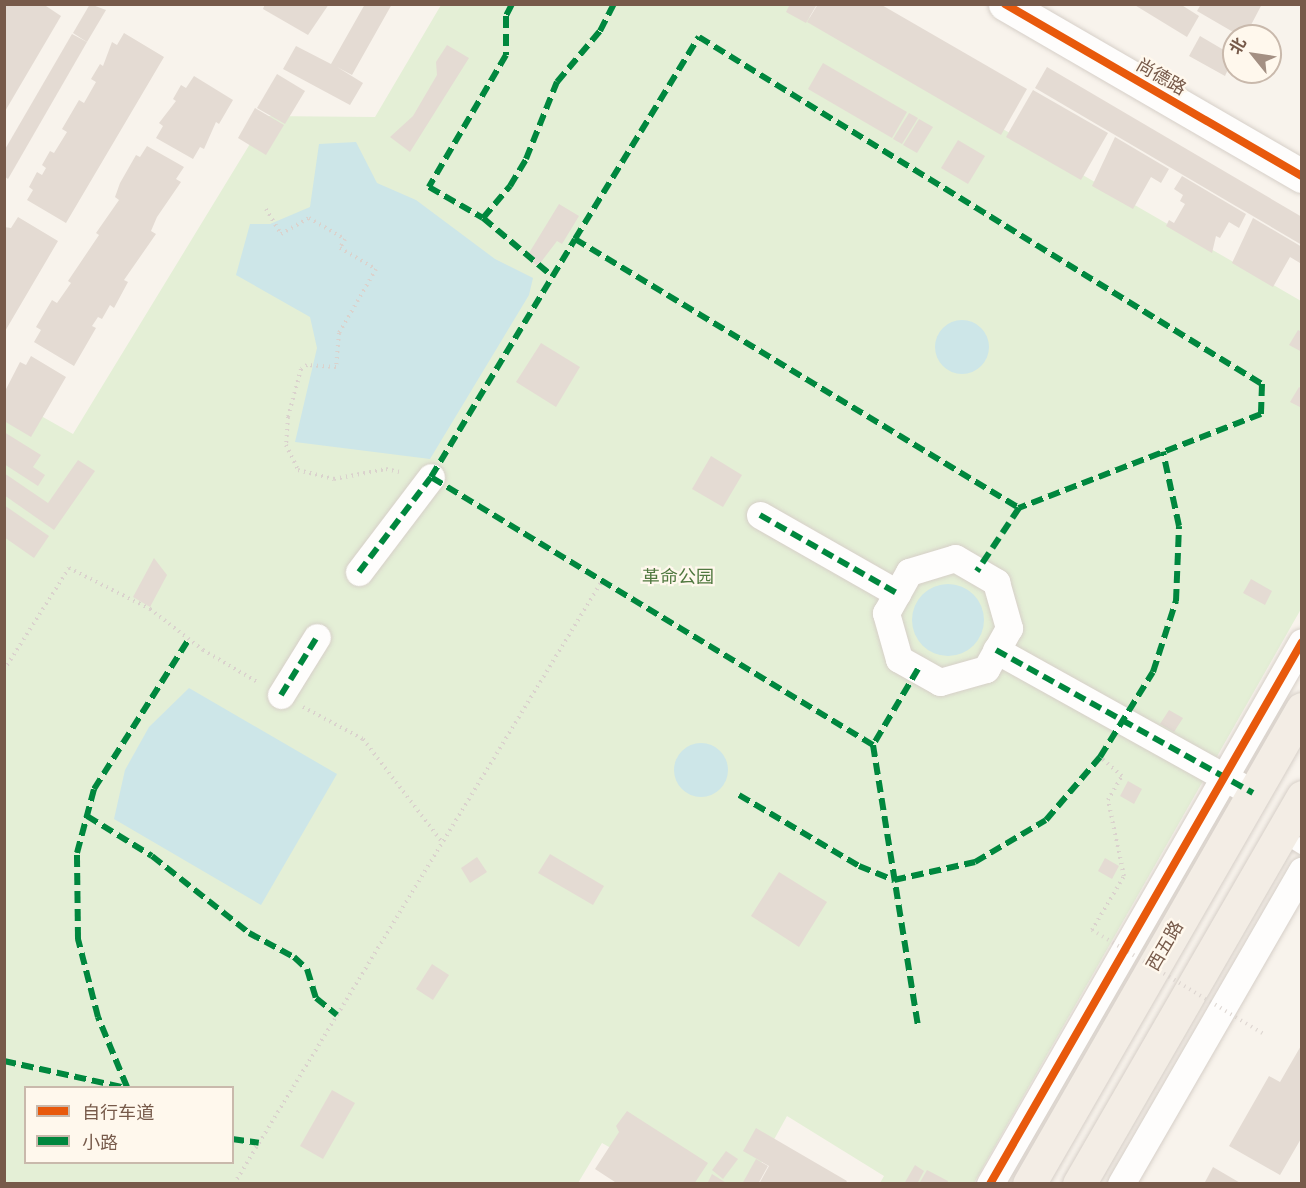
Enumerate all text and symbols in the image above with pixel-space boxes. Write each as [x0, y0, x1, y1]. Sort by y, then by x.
north arrow [1222, 24, 1282, 84]
text: 北 [1226, 35, 1249, 57]
street label: 尚德路 [1132, 54, 1190, 100]
park label: 革命公园 [642, 566, 714, 588]
street label: 西五路 [1142, 917, 1188, 975]
legend [24, 1086, 234, 1164]
text: 自行车道 [82, 1103, 154, 1123]
text: 小路 [82, 1133, 118, 1153]

